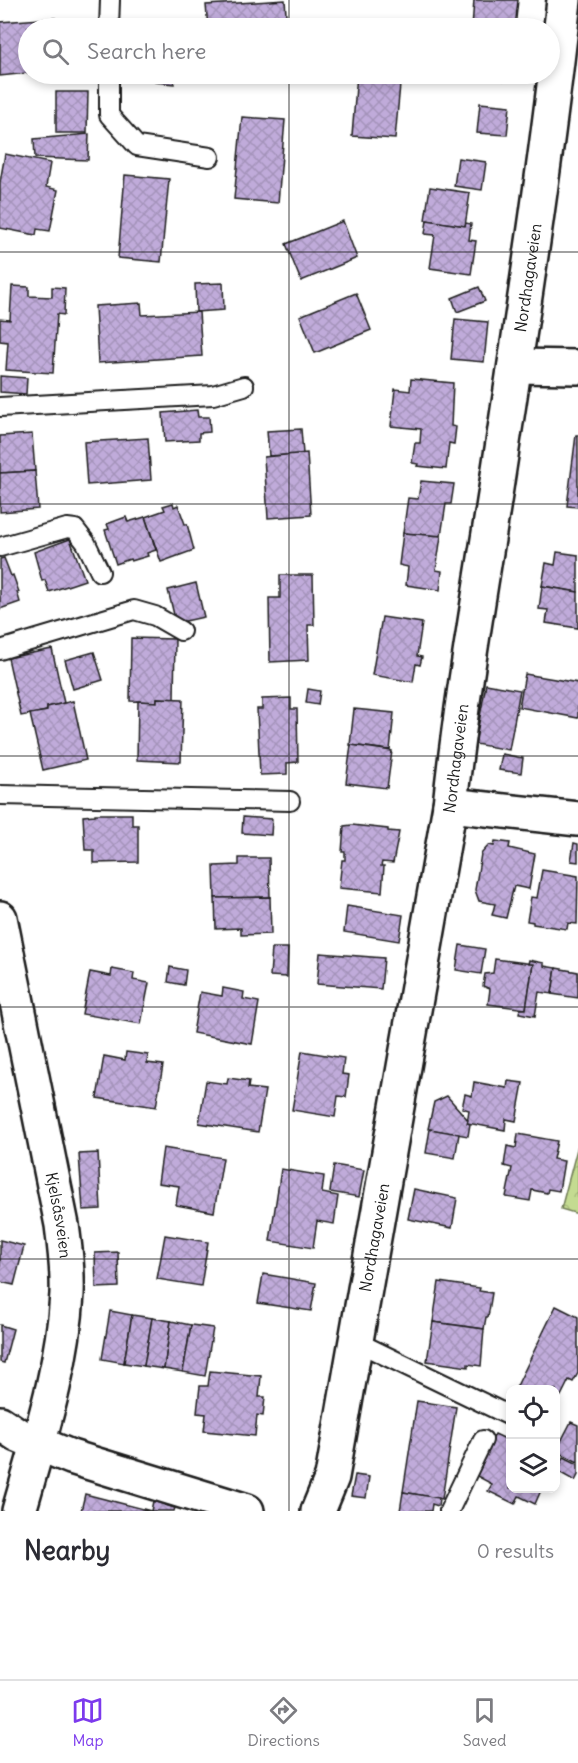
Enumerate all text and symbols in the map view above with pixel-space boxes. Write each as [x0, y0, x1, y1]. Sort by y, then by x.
search box [18, 18, 560, 84]
icon: search [39, 35, 72, 68]
text: Search here [87, 37, 206, 65]
street label: Nordhagaveien [510, 222, 546, 334]
street label: Nordhagaveien [439, 702, 473, 815]
street label: Kjelsåsveien [42, 1170, 76, 1259]
street label: Nordhagaveien [355, 1182, 393, 1293]
map controls [506, 1385, 560, 1493]
button: locate [506, 1385, 560, 1439]
button: layers [506, 1439, 560, 1493]
text: Nearby [24, 1534, 110, 1567]
text: 0 results [477, 1538, 554, 1563]
tab: Map [71, 1694, 104, 1750]
tab: Directions [247, 1694, 320, 1750]
tab: Saved [463, 1694, 507, 1750]

